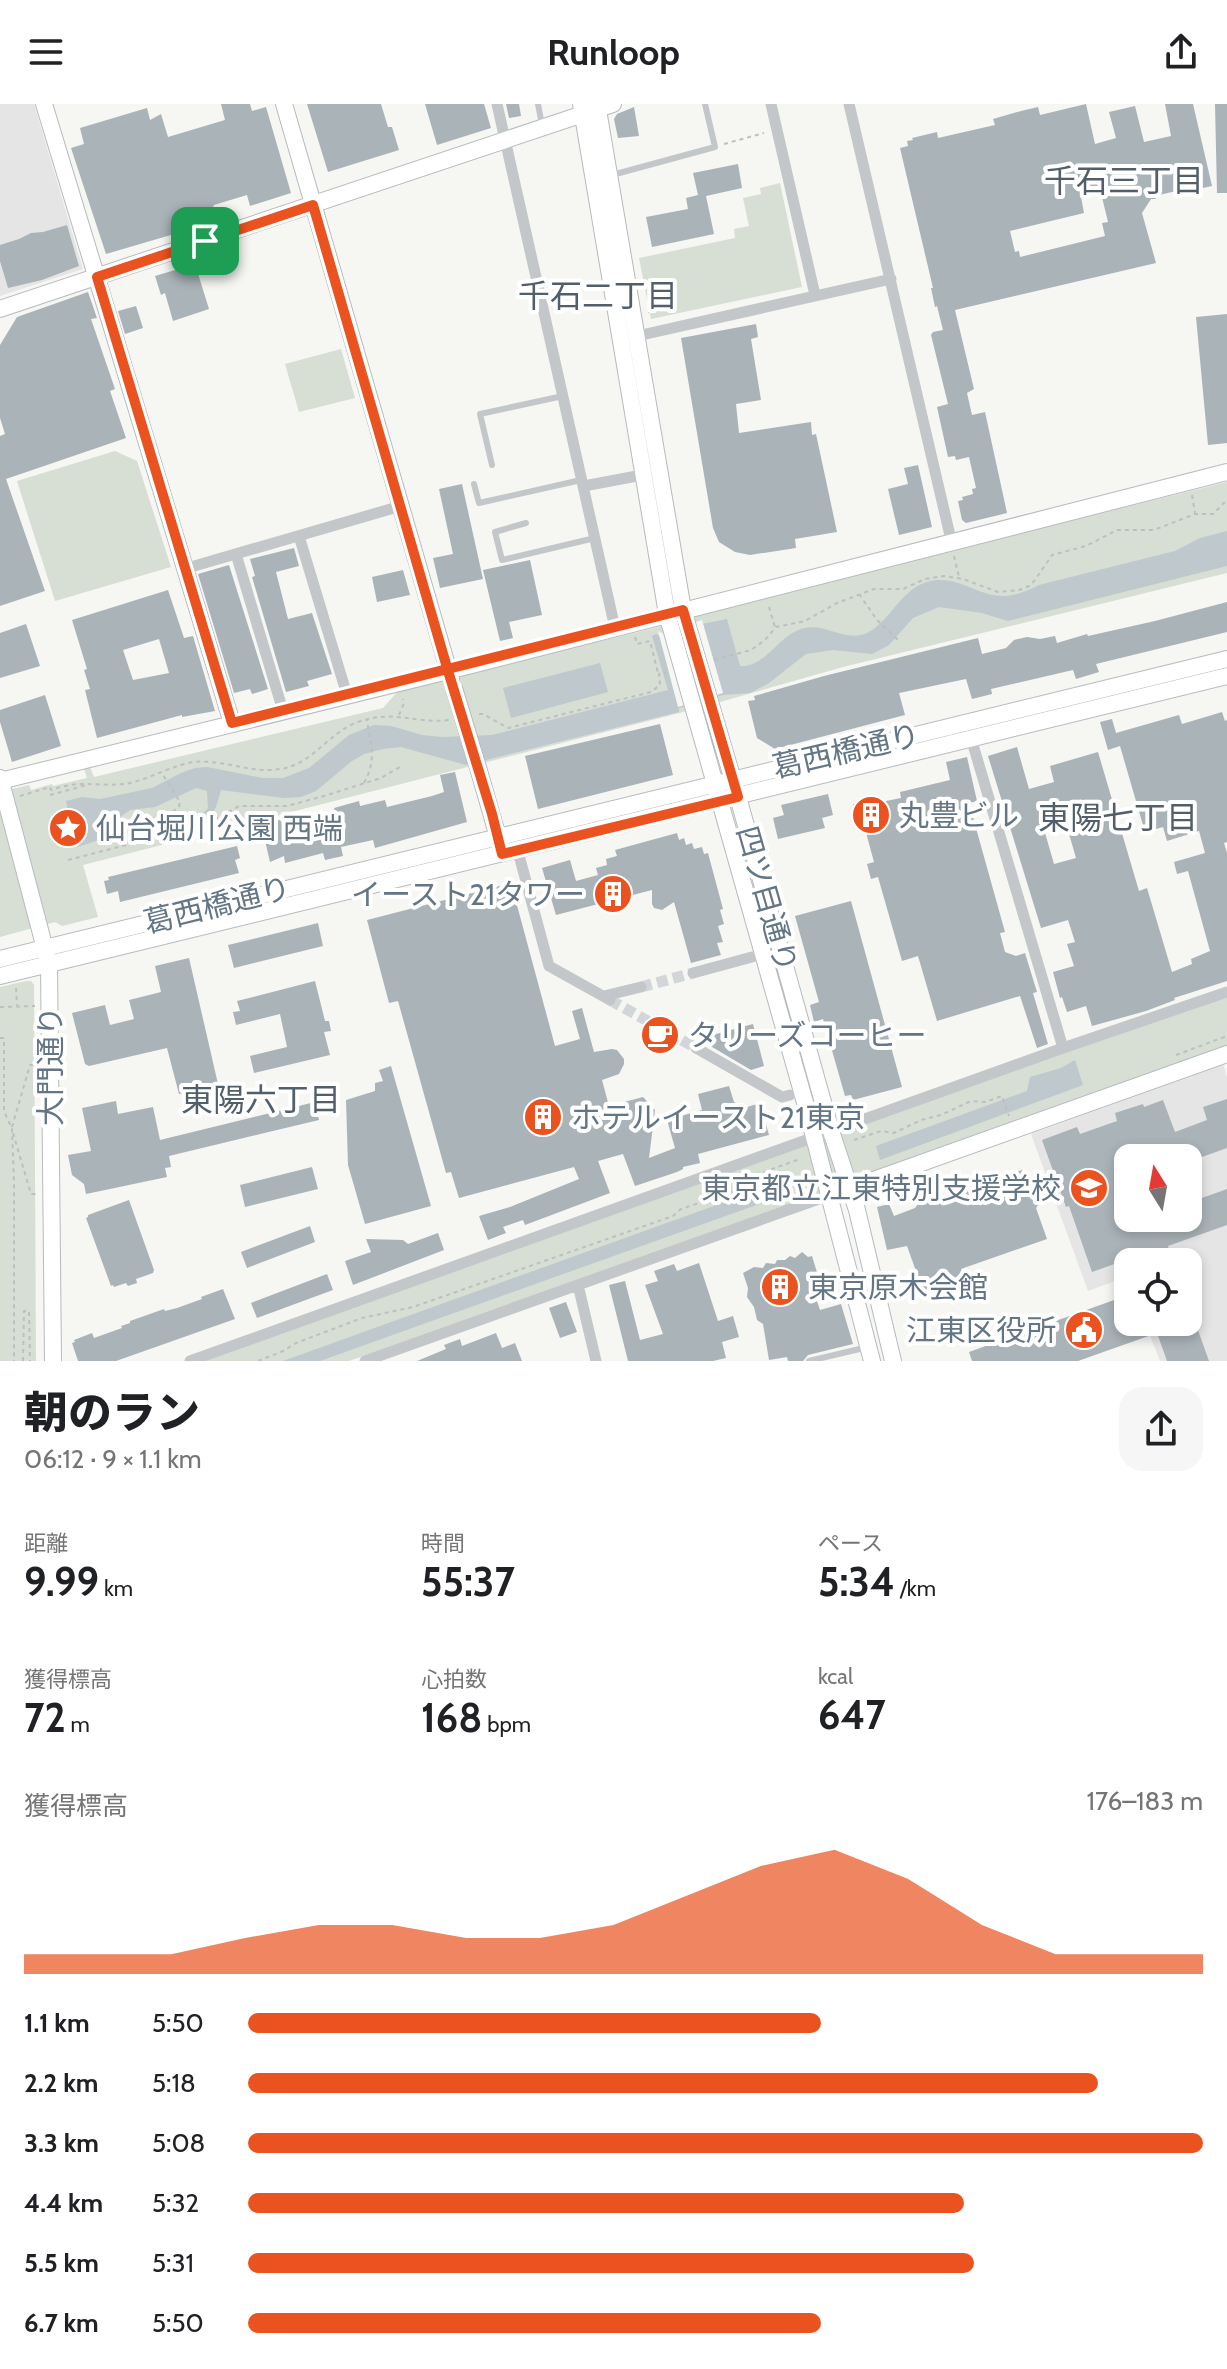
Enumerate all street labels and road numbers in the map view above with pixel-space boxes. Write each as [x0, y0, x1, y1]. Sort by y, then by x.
street label: 葛西橋通り [769, 716, 923, 786]
street label: 四ツ目通り [729, 822, 805, 976]
street label: 葛西橋通り [140, 869, 294, 941]
street label: 大門通り [32, 1006, 69, 1126]

